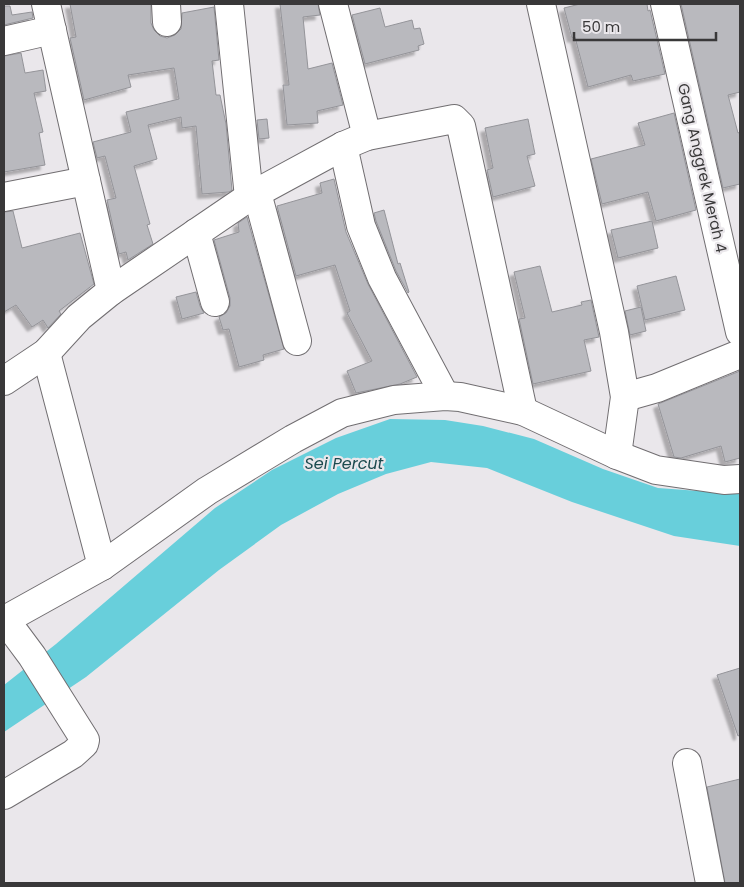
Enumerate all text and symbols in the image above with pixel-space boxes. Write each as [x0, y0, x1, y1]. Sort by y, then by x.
scale bar [574, 10, 716, 42]
text: 50 m [582, 16, 620, 37]
street label: Gang Anggrek Merah 4 [673, 81, 732, 255]
water label: Sei Percut [305, 452, 385, 475]

